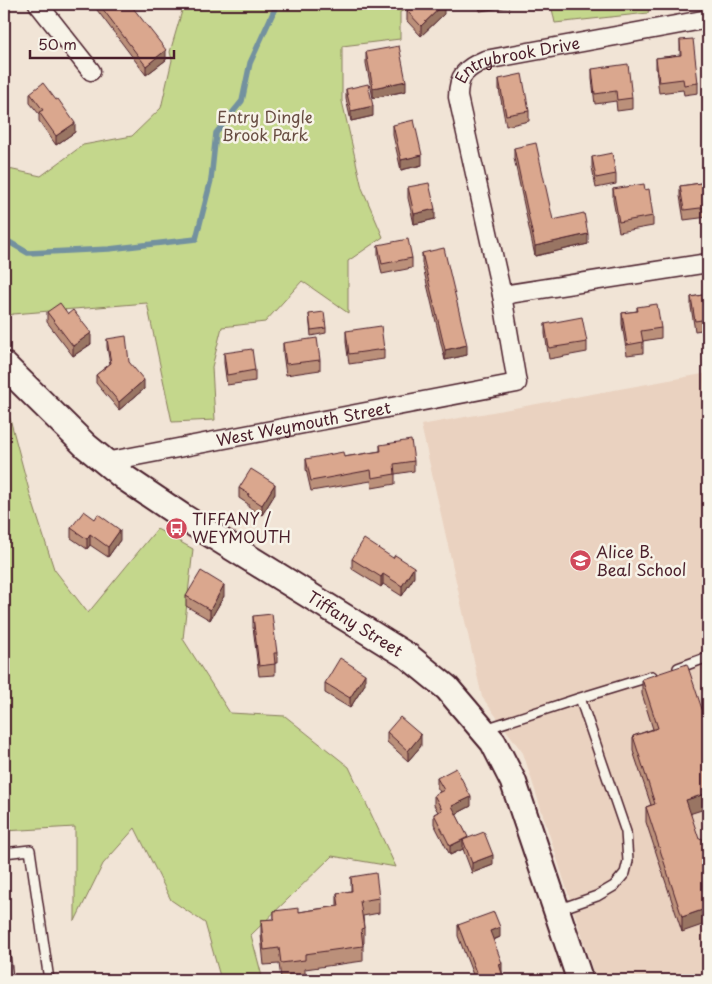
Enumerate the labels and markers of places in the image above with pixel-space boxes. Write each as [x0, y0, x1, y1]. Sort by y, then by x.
place label: TIFFANY / WEYMOUTH [192, 506, 291, 548]
bus stop icon: TIFFANY / WEYMOUTH [164, 516, 188, 540]
place label: Alice B. Beal School [596, 539, 686, 581]
school or university icon: Alice B. Beal School [568, 549, 592, 573]

